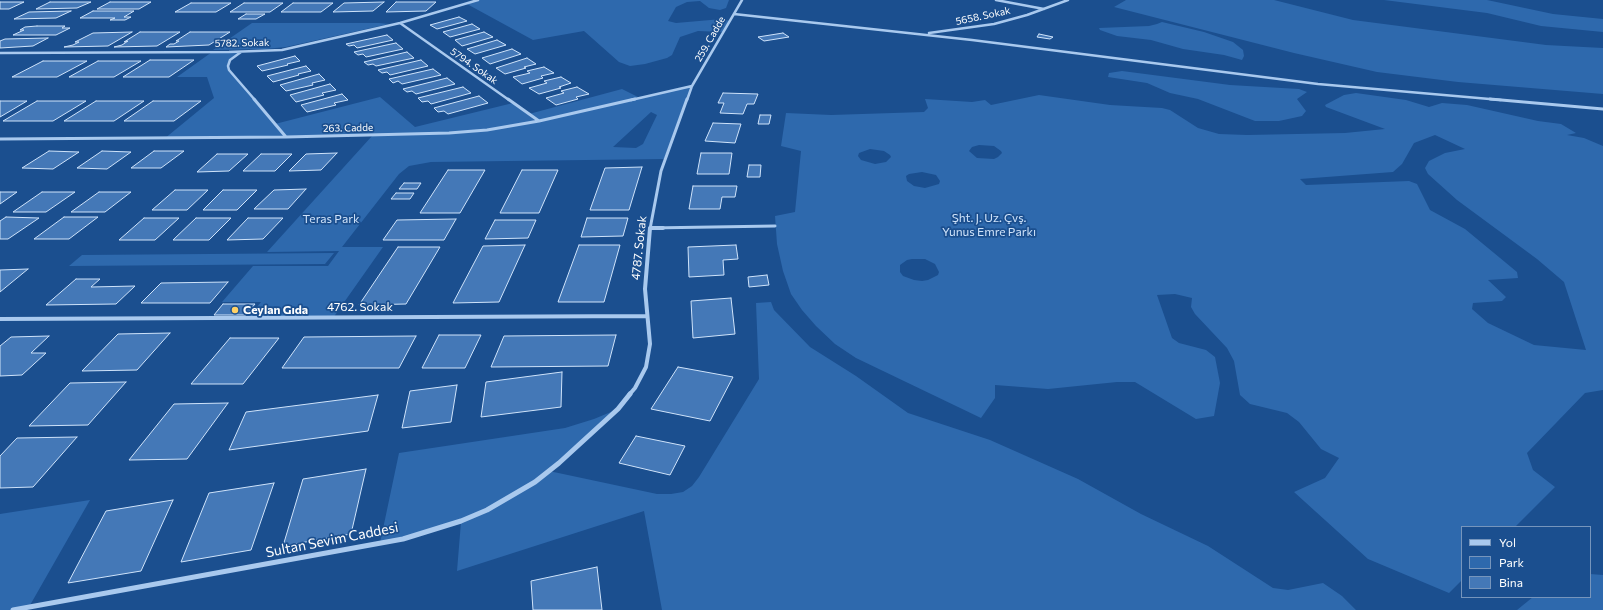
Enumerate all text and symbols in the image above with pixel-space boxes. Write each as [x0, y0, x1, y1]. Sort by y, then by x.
street label: 5658. Sokak [955, 4, 1011, 28]
street label: 259. Cadde [692, 14, 728, 64]
street label: 5782. Sokak [215, 37, 269, 49]
street label: 5794. Sokak [448, 45, 500, 87]
street label: 263. Cadde [323, 122, 373, 134]
park label: Şht. J. Uz. Çvş. Yunus Emre Parkı [942, 211, 1036, 239]
park label: Teras Park [303, 212, 359, 226]
street label: 4787. Sokak [628, 215, 650, 281]
street label: 4762. Sokak [327, 300, 393, 314]
place label: Ceylan Gıda [243, 303, 308, 317]
marker: Ceylan Gıda [230, 305, 240, 315]
street label: Sultan Sevim Caddesi [264, 519, 400, 561]
legend [1461, 526, 1591, 598]
text: Yol [1499, 535, 1516, 549]
text: Park [1499, 555, 1524, 569]
text: Bina [1499, 575, 1523, 589]

